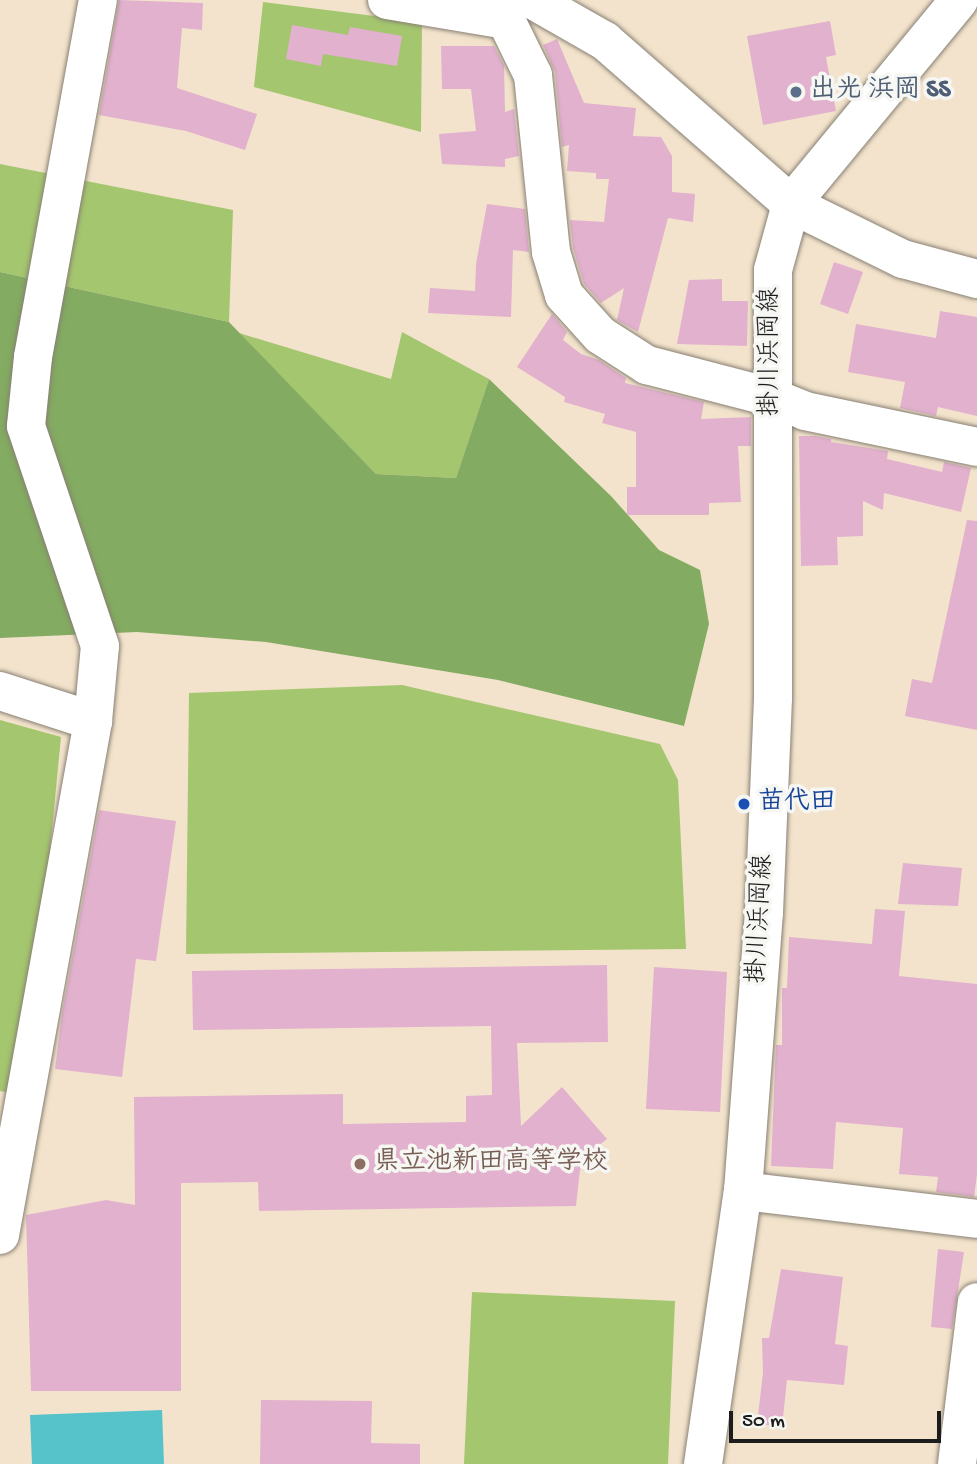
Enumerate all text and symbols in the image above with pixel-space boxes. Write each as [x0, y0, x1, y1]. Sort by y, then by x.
place label: 出光 浜岡 SS [810, 76, 950, 108]
marker: 出光 浜岡 SS [788, 84, 804, 100]
street label: 掛川浜岡線 [756, 287, 788, 417]
place label: 苗代田 [758, 788, 836, 820]
marker: 苗代田 [736, 796, 752, 812]
street label: 掛川浜岡線 [743, 853, 781, 985]
place label: 県立池新田高等学校 [374, 1148, 608, 1180]
marker: 県立池新田高等学校 [352, 1156, 368, 1172]
scale bar [732, 1398, 944, 1442]
text: 50 m [742, 1410, 785, 1435]

